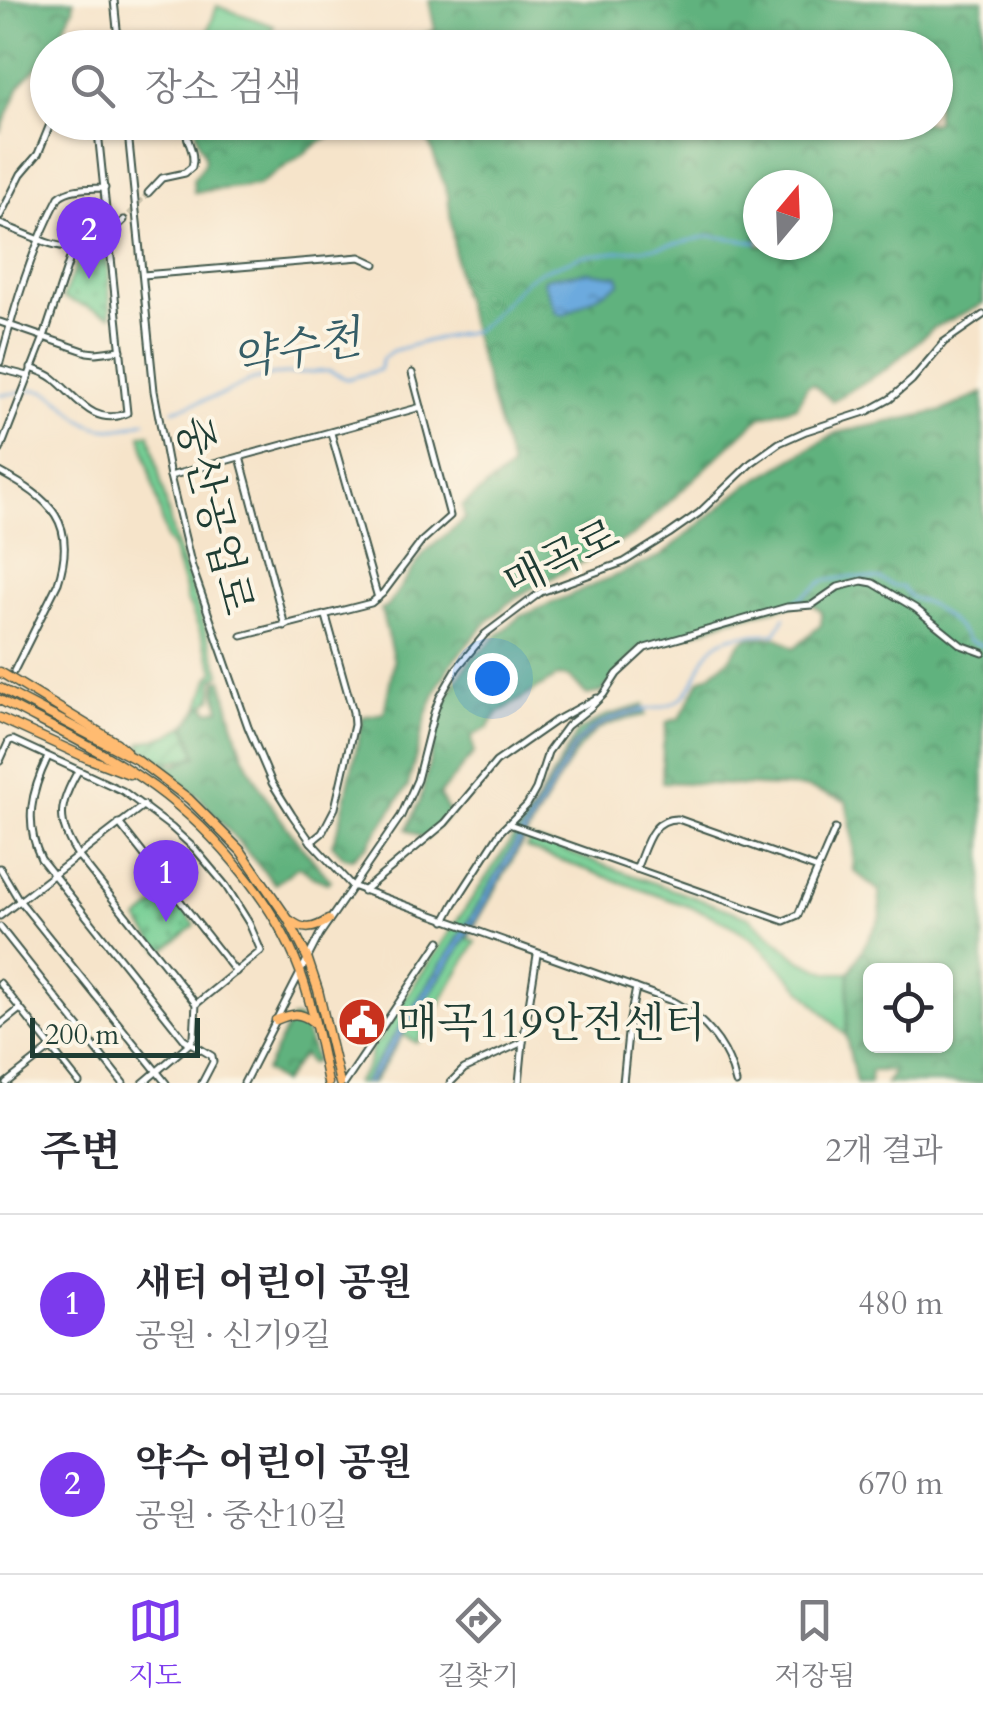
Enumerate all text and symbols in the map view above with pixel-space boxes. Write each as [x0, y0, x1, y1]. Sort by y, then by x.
search box [30, 30, 953, 140]
icon: search [65, 58, 120, 113]
text: 장소 검색 [145, 62, 302, 114]
north arrow [743, 170, 833, 260]
pin: 2 [56, 196, 122, 279]
water label: 약수천 [226, 306, 370, 392]
street label: 중산공업로 [162, 410, 267, 621]
street label: 매곡로 [494, 506, 629, 611]
your location [467, 653, 518, 704]
pin: 1 [134, 840, 198, 922]
map controls [863, 963, 953, 1053]
button: locate [863, 963, 953, 1053]
place label: 매곡119안전센터 [397, 995, 705, 1052]
public building icon: 매곡119안전센터 [336, 996, 388, 1048]
scale bar [30, 1013, 200, 1058]
text: 200 m [45, 1016, 119, 1054]
text: 주변 [40, 1123, 121, 1180]
text: 2개 결과 [825, 1129, 943, 1173]
text: 새터 어린이 공원 [135, 1257, 412, 1309]
text: 1 [64, 1282, 81, 1326]
text: 480 m [858, 1282, 943, 1326]
text: 공원 · 신기9길 [135, 1314, 331, 1358]
text: 약수 어린이 공원 [135, 1437, 412, 1489]
text: 2 [64, 1462, 81, 1506]
text: 670 m [858, 1462, 943, 1506]
text: 공원 · 중산10길 [135, 1494, 348, 1538]
tab: 지도 [128, 1593, 183, 1695]
tab: 길찾기 [438, 1593, 519, 1695]
tab: 저장됨 [774, 1593, 855, 1695]

